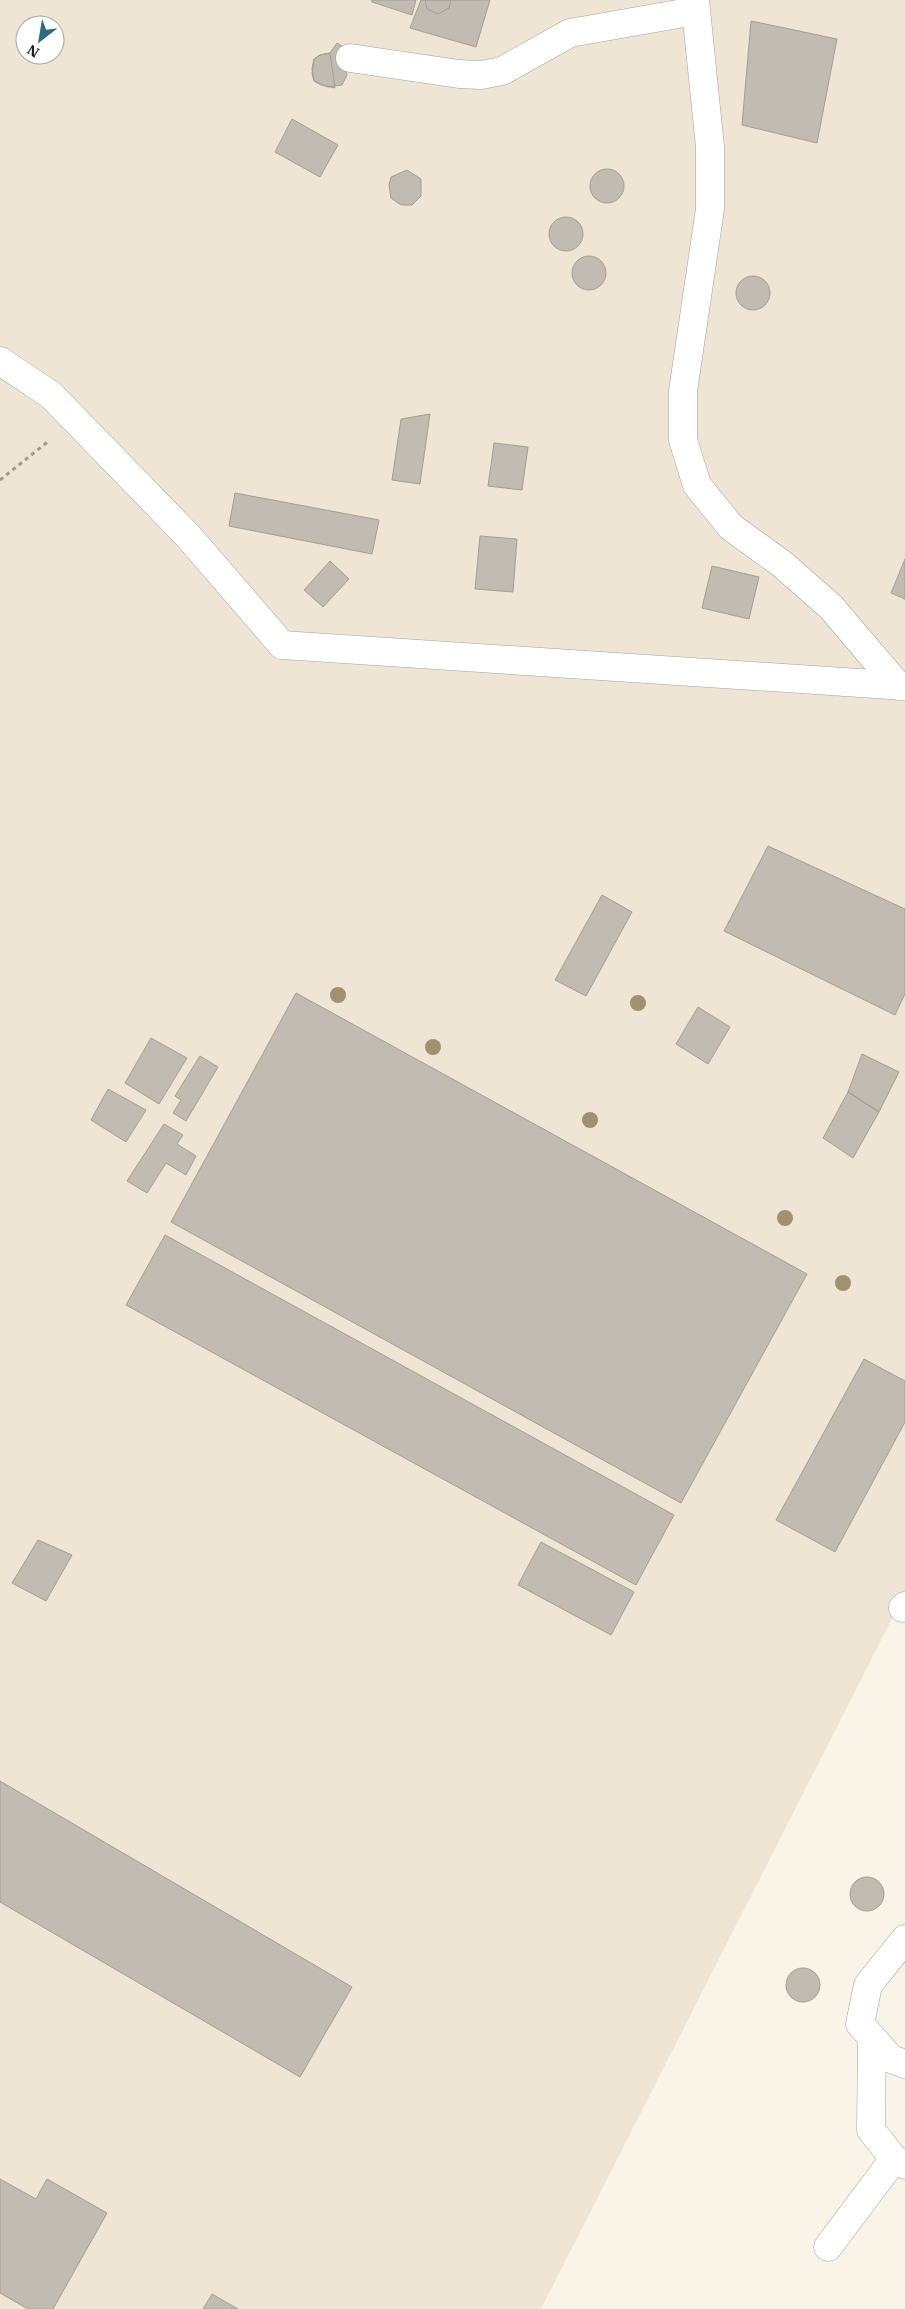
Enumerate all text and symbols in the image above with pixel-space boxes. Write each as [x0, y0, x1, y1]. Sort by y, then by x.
north arrow [15, 15, 65, 65]
text: N [24, 41, 43, 62]

